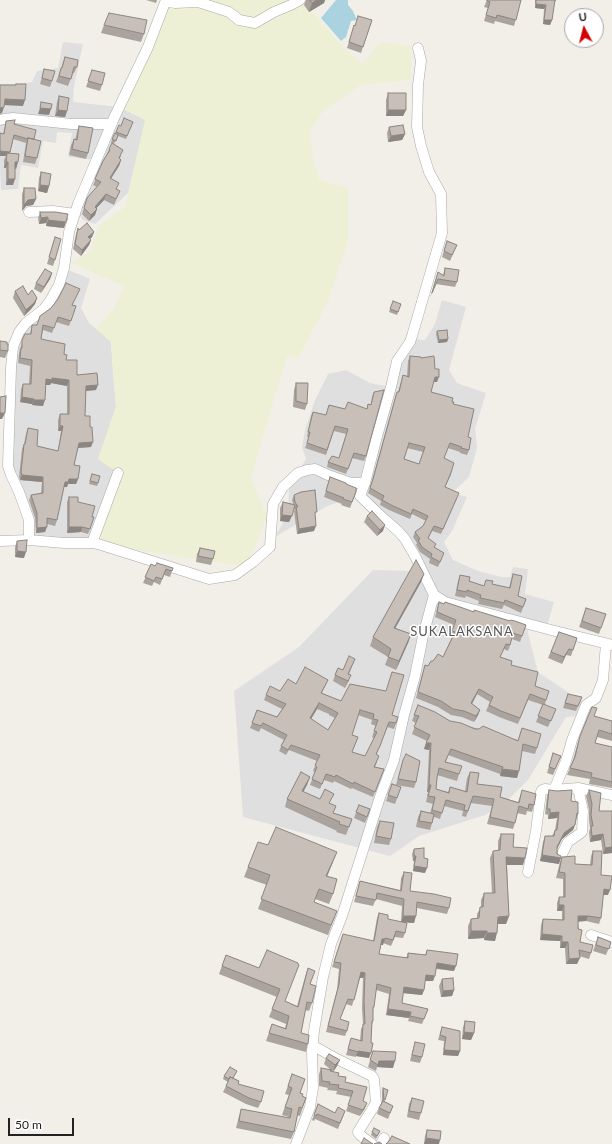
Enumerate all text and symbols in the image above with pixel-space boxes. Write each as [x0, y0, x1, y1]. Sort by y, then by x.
north arrow [564, 8, 604, 48]
text: U [578, 10, 587, 24]
district label: SUKALAKSANA [410, 624, 514, 640]
scale bar [10, 1110, 76, 1136]
text: 50 m [15, 1117, 42, 1132]

